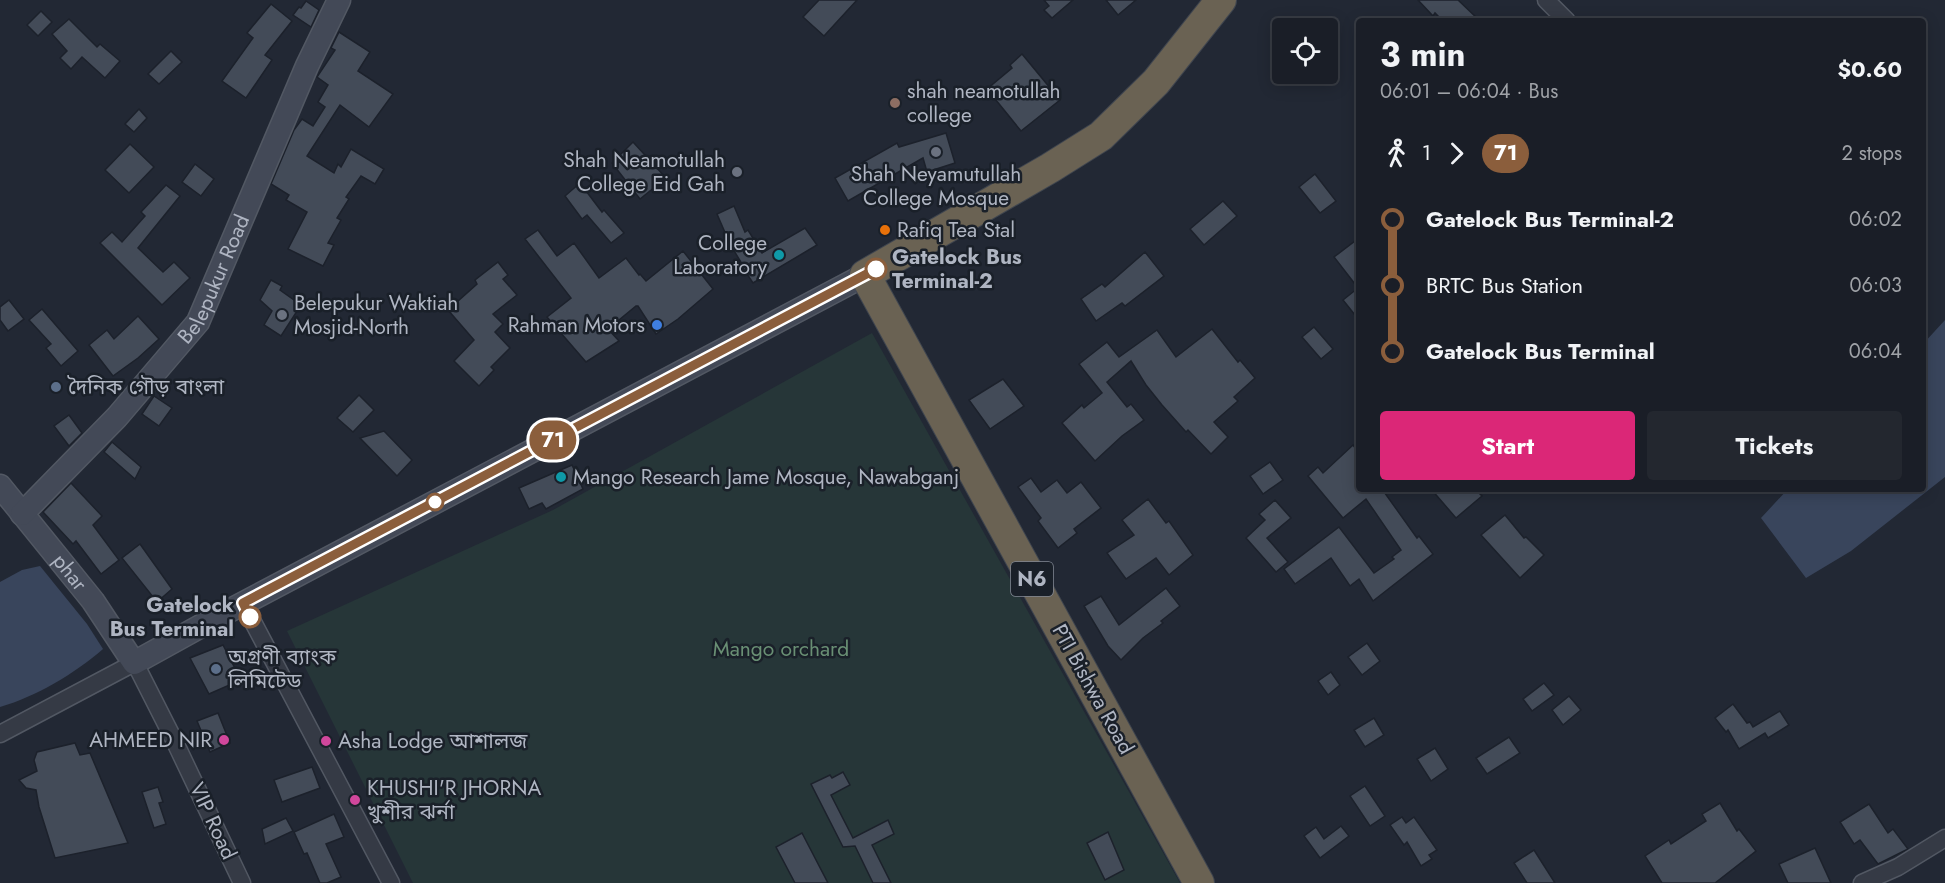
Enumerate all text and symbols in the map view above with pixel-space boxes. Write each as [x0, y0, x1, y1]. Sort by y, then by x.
map controls [1272, 18, 1338, 84]
button: locate [1272, 18, 1338, 84]
text: 3 min [1380, 31, 1466, 78]
text: $0.60 [1837, 53, 1902, 85]
place label: shah neamotullah college [907, 76, 1061, 130]
text: 06:01 – 06:04 · Bus [1380, 77, 1558, 106]
marker: shah neamotullah college [888, 96, 902, 110]
icon: walk [1380, 137, 1413, 170]
icon: forward [1440, 137, 1473, 170]
text: 71 [1494, 138, 1517, 168]
text: 1 [1422, 139, 1431, 168]
text: 2 stops [1841, 139, 1902, 168]
place label: Shah Neamotullah College Eid Gah [563, 145, 725, 199]
marker: Shah Neyamutullah College Mosque [929, 145, 943, 159]
place label: Shah Neyamutullah College Mosque [851, 159, 1021, 213]
marker: Shah Neamotullah College Eid Gah [730, 165, 744, 179]
text: Gatelock Bus Terminal-2 [1426, 203, 1674, 235]
text: 06:02 [1849, 205, 1902, 234]
street label: Belepukur Road [171, 210, 257, 351]
place label: Rafiq Tea Stal [897, 215, 1015, 245]
marker: Rafiq Tea Stal [878, 223, 892, 237]
place label: College Laboratory [673, 228, 768, 282]
place label: Gatelock Bus Terminal-2 [892, 242, 1022, 296]
marker: College Laboratory [772, 248, 786, 262]
marker: Gatelock Bus Terminal-2 [865, 258, 887, 280]
text: BRTC Bus Station [1426, 269, 1583, 301]
text: 06:03 [1850, 271, 1902, 300]
place label: Belepukur Waktiah Mosjid-North [294, 288, 458, 342]
marker: Belepukur Waktiah Mosjid-North [275, 308, 289, 322]
place label: Rahman Motors [508, 310, 645, 340]
marker: Rahman Motors [650, 318, 664, 332]
text: Gatelock Bus Terminal [1426, 335, 1655, 367]
text: 06:04 [1849, 337, 1902, 366]
place label: দৈনিক গৌড় বাংলা [67, 372, 224, 402]
marker: দৈনিক গৌড় বাংলা [49, 380, 63, 394]
button: Start [1380, 411, 1635, 480]
button: Tickets [1647, 411, 1902, 480]
line badge: 71 [526, 420, 580, 460]
text: 71 [541, 425, 565, 455]
place label: Mango Research Jame Mosque, Nawabganj [573, 462, 959, 492]
marker: Mango Research Jame Mosque, Nawabganj [554, 470, 568, 484]
unlabelled marker [426, 493, 444, 511]
street label: phar [45, 547, 95, 598]
road number: N6 [1011, 562, 1053, 596]
place label: Gatelock Bus Terminal [110, 590, 234, 644]
marker: Gatelock Bus Terminal [239, 606, 261, 628]
street label: PTI Bishwa Road [1045, 618, 1141, 760]
park label: Mango orchard [713, 634, 849, 664]
place label: অগ্রণী ব্যাংক লিমিটেড [227, 642, 337, 696]
marker: অগ্রণী ব্যাংক লিমিটেড [209, 662, 223, 676]
place label: AHMEED NIR [89, 725, 212, 755]
place label: Asha Lodge আশালজ [338, 726, 528, 756]
marker: AHMEED NIR [217, 733, 231, 747]
marker: Asha Lodge আশালজ [319, 734, 333, 748]
place label: KHUSHI'R JHORNA খুশীর ঝর্না [367, 773, 541, 827]
street label: VIP Road [182, 777, 244, 865]
marker: KHUSHI'R JHORNA খুশীর ঝর্না [348, 793, 362, 807]

